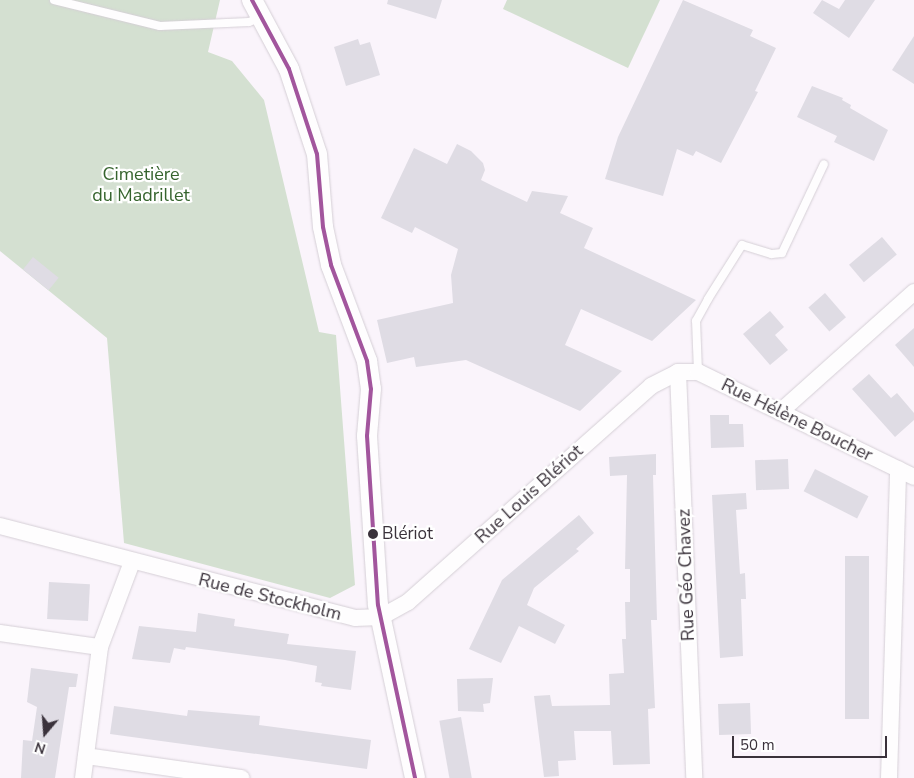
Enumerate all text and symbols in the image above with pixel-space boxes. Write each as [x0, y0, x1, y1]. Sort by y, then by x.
park label: Cimetière du Madrillet [92, 164, 190, 206]
street label: Rue Hélène Boucher [718, 374, 876, 466]
street label: Rue Louis Blériot [471, 440, 587, 548]
street label: Rue Géo Chavez [673, 508, 699, 642]
place label: Blériot [382, 524, 433, 544]
marker: Blériot [368, 529, 378, 539]
street label: Rue de Stockholm [196, 569, 344, 625]
north arrow [20, 708, 70, 758]
scale bar [734, 726, 889, 758]
text: 50 m [740, 735, 775, 755]
text: N [32, 737, 48, 758]

